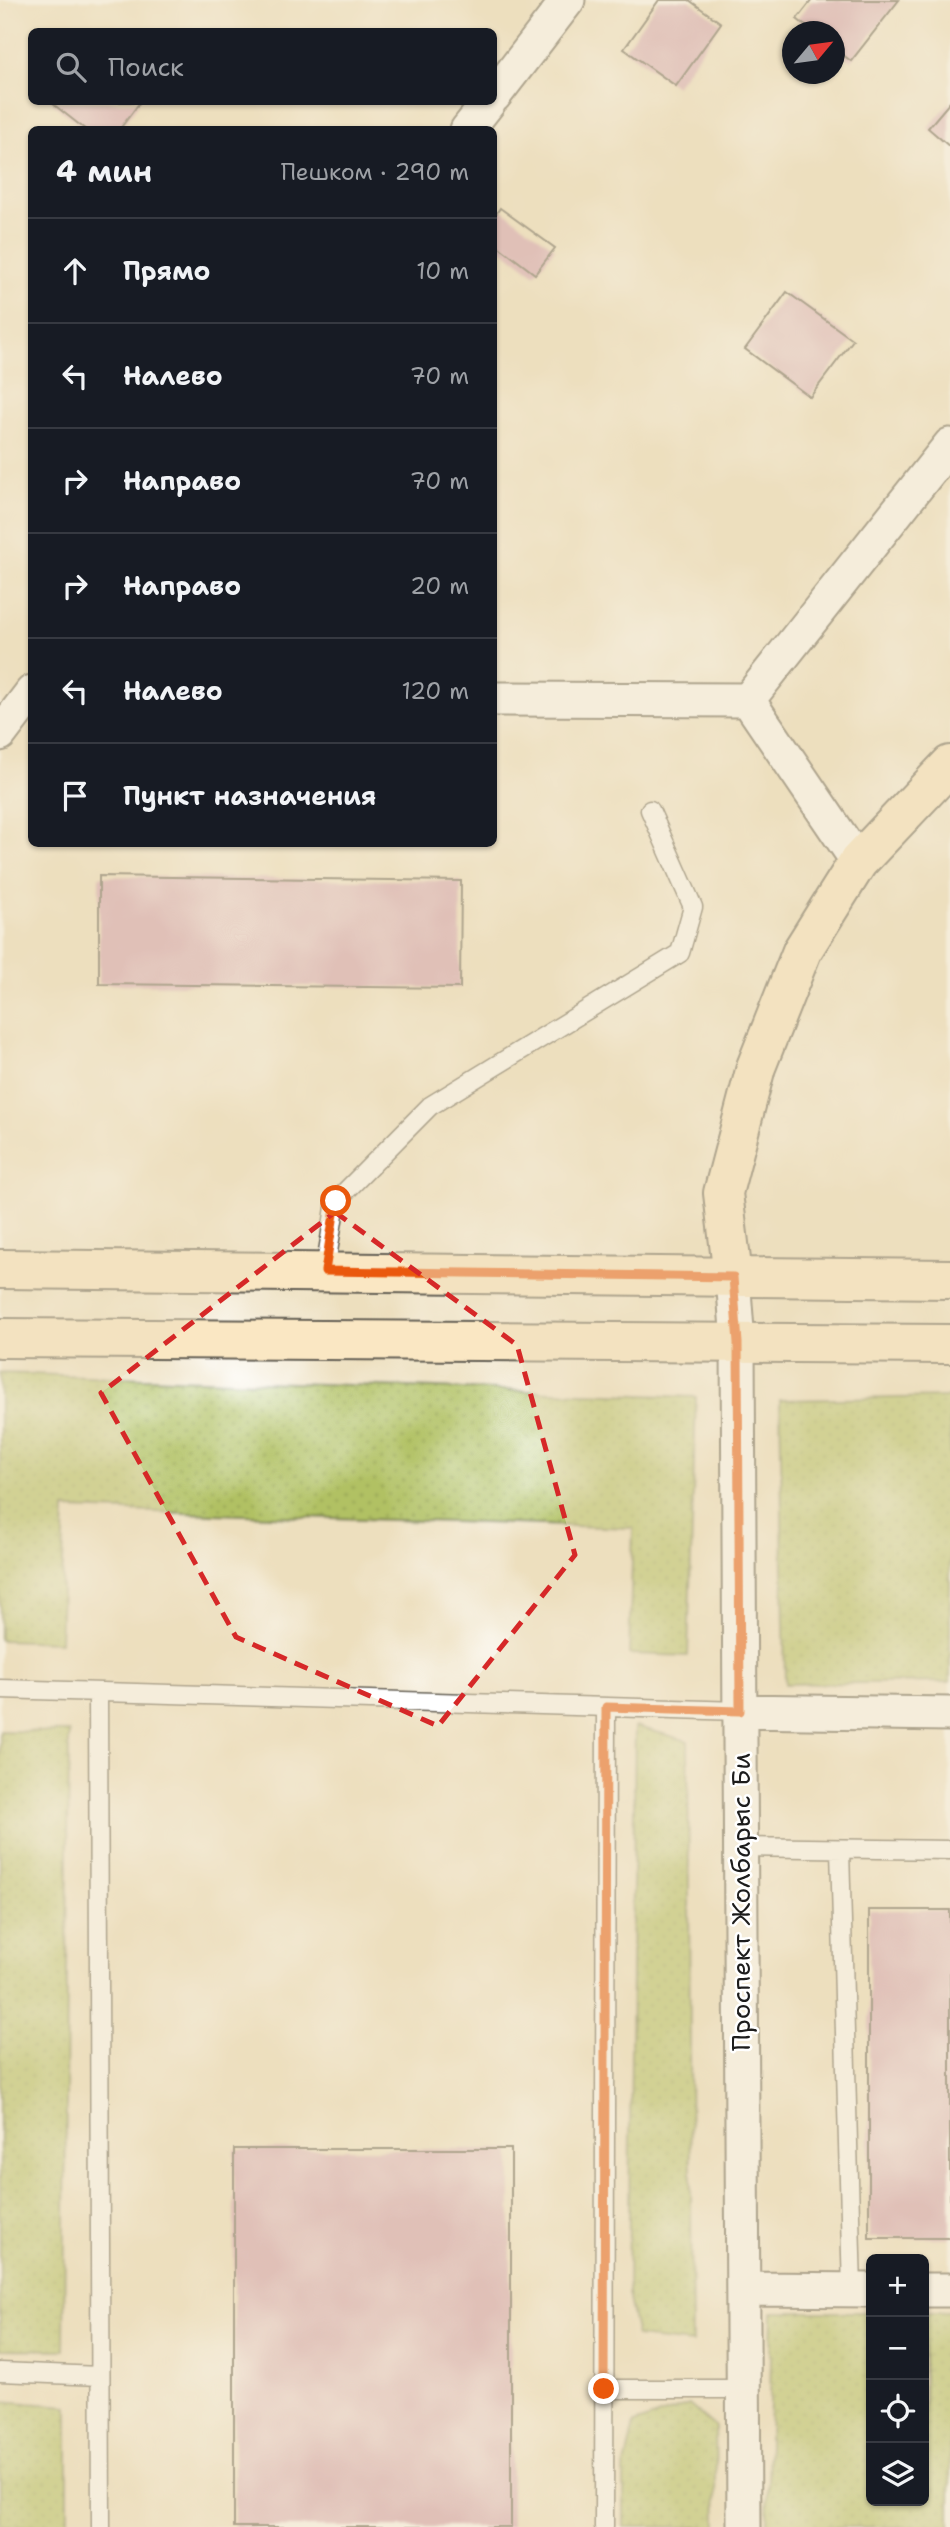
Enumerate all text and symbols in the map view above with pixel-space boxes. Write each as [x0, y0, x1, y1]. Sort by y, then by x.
north arrow [782, 21, 845, 84]
search box [28, 28, 497, 105]
icon: search [52, 48, 90, 86]
text: Поиск [108, 49, 184, 84]
text: 4 мин [56, 151, 152, 192]
text: Пешком · 290 m [281, 157, 469, 187]
icon: ahead [56, 252, 94, 290]
text: Прямо [123, 253, 211, 288]
text: 10 m [416, 256, 469, 286]
icon: left [56, 357, 94, 395]
text: Налево [123, 358, 223, 393]
text: 70 m [410, 361, 469, 391]
icon: right [56, 462, 94, 500]
text: Направо [123, 463, 241, 498]
text: 70 m [410, 466, 469, 496]
icon: right [56, 567, 94, 605]
text: Направо [123, 568, 241, 603]
text: 20 m [410, 571, 469, 601]
icon: left [56, 672, 94, 710]
text: Налево [123, 673, 223, 708]
text: 120 m [401, 676, 469, 706]
icon: arrive [56, 777, 94, 815]
text: Пункт назначения [123, 778, 376, 813]
route start [320, 1185, 351, 1216]
street label: Проспект Жолбарыс Би [723, 1753, 758, 2051]
map controls [866, 2254, 929, 2506]
button: + [866, 2254, 929, 2317]
button: − [866, 2317, 929, 2380]
route end [588, 2373, 619, 2404]
button: locate [866, 2380, 929, 2443]
button: layers [866, 2443, 929, 2506]

